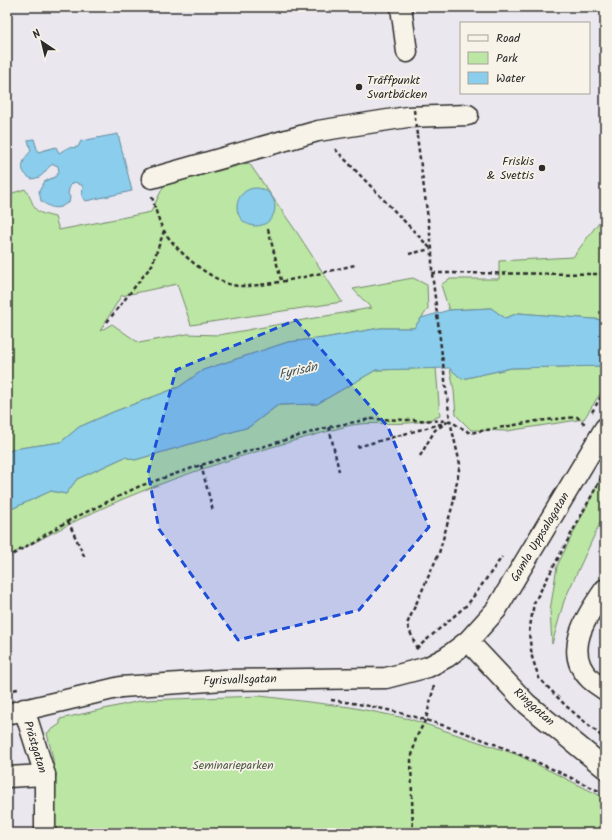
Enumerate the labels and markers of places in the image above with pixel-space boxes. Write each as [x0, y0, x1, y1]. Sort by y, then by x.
place label: Träffpunkt Svartbäcken [367, 71, 427, 104]
marker: Träffpunkt Svartbäcken [354, 82, 364, 92]
place label: Friskis & Svettis [487, 152, 534, 185]
marker: Friskis & Svettis [537, 163, 547, 173]

